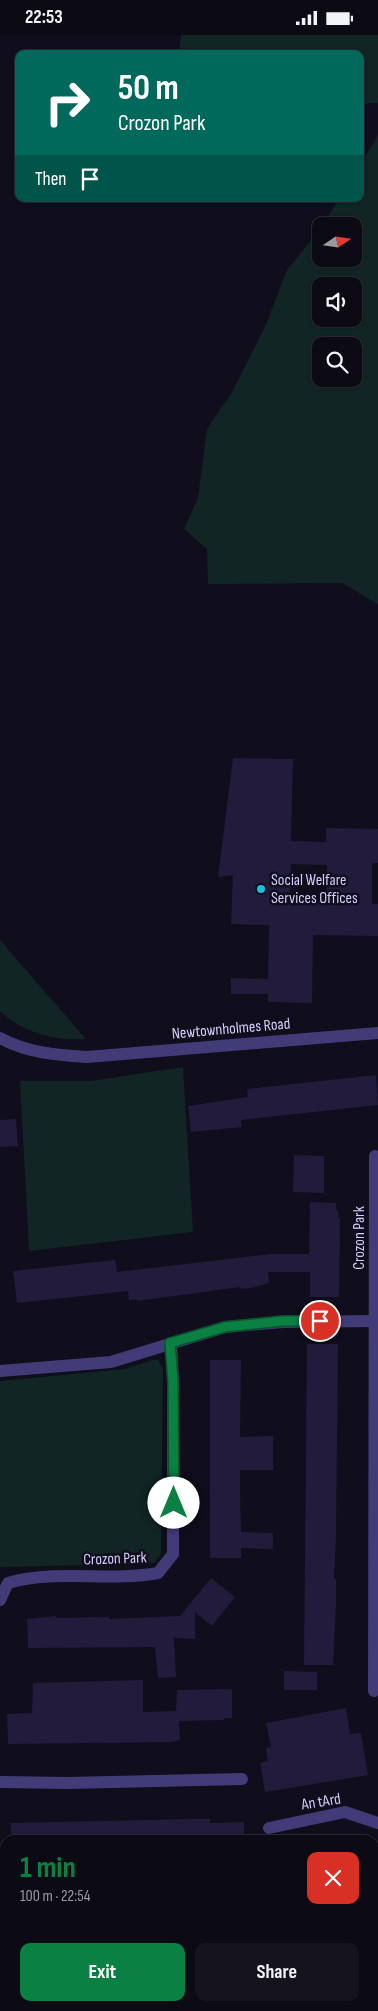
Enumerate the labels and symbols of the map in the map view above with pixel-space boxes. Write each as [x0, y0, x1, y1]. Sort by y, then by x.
north arrow [312, 217, 362, 267]
place label: Social Welfare Services Offices [271, 871, 358, 908]
marker: Social Welfare Services Offices [255, 883, 267, 895]
street label: Newtownholmes Road [171, 1014, 291, 1044]
street label: Crozon Park [350, 1206, 369, 1270]
pin [299, 1300, 341, 1342]
position arrow [147, 1476, 199, 1528]
street label: Crozon Park [83, 1548, 147, 1570]
street label: An tArd [299, 1790, 342, 1815]

